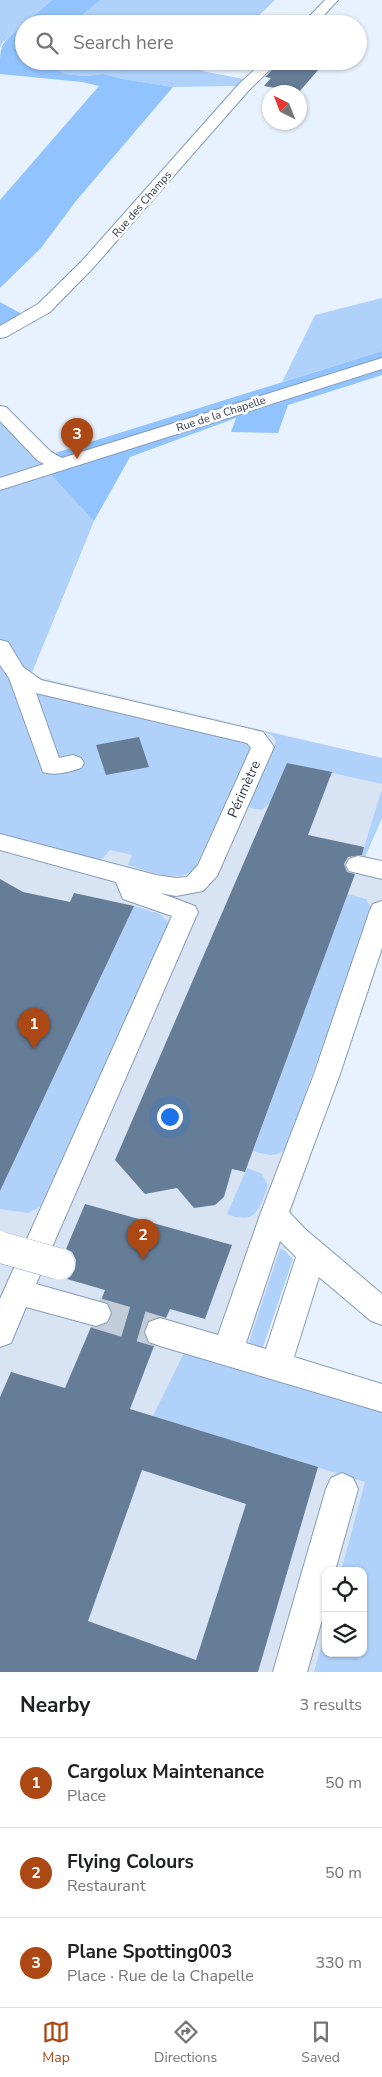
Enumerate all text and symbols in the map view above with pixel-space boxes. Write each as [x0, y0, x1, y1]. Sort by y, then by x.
search box [15, 15, 367, 70]
icon: search [33, 29, 61, 57]
text: Search here [73, 30, 174, 56]
north arrow [262, 85, 307, 130]
street label: Rue des Champs [109, 168, 175, 240]
street label: Rue de la Chapelle [174, 392, 268, 436]
pin: 3 [61, 418, 93, 459]
street label: Périmètre [223, 757, 265, 821]
pin: 1 [18, 1008, 50, 1049]
your location [157, 1104, 183, 1130]
pin: 2 [127, 1219, 159, 1260]
map controls [322, 1567, 367, 1657]
button: locate [322, 1567, 367, 1612]
button: layers [322, 1612, 367, 1657]
text: Nearby [20, 1691, 90, 1719]
text: 3 results [300, 1694, 362, 1716]
text: Cargolux Maintenance [67, 1759, 264, 1785]
text: 1 [31, 1772, 41, 1794]
text: 50 m [325, 1772, 362, 1794]
text: Place [67, 1785, 106, 1807]
text: Flying Colours [67, 1849, 194, 1875]
text: 2 [31, 1862, 41, 1884]
text: 50 m [325, 1862, 362, 1884]
text: Restaurant [67, 1875, 146, 1897]
text: Plane Spotting003 [67, 1939, 232, 1965]
text: 3 [31, 1952, 41, 1974]
text: 330 m [315, 1952, 362, 1974]
text: Place · Rue de la Chapelle [67, 1965, 254, 1987]
tab: Map [42, 2018, 70, 2067]
tab: Directions [154, 2018, 217, 2067]
tab: Saved [301, 2018, 340, 2067]

